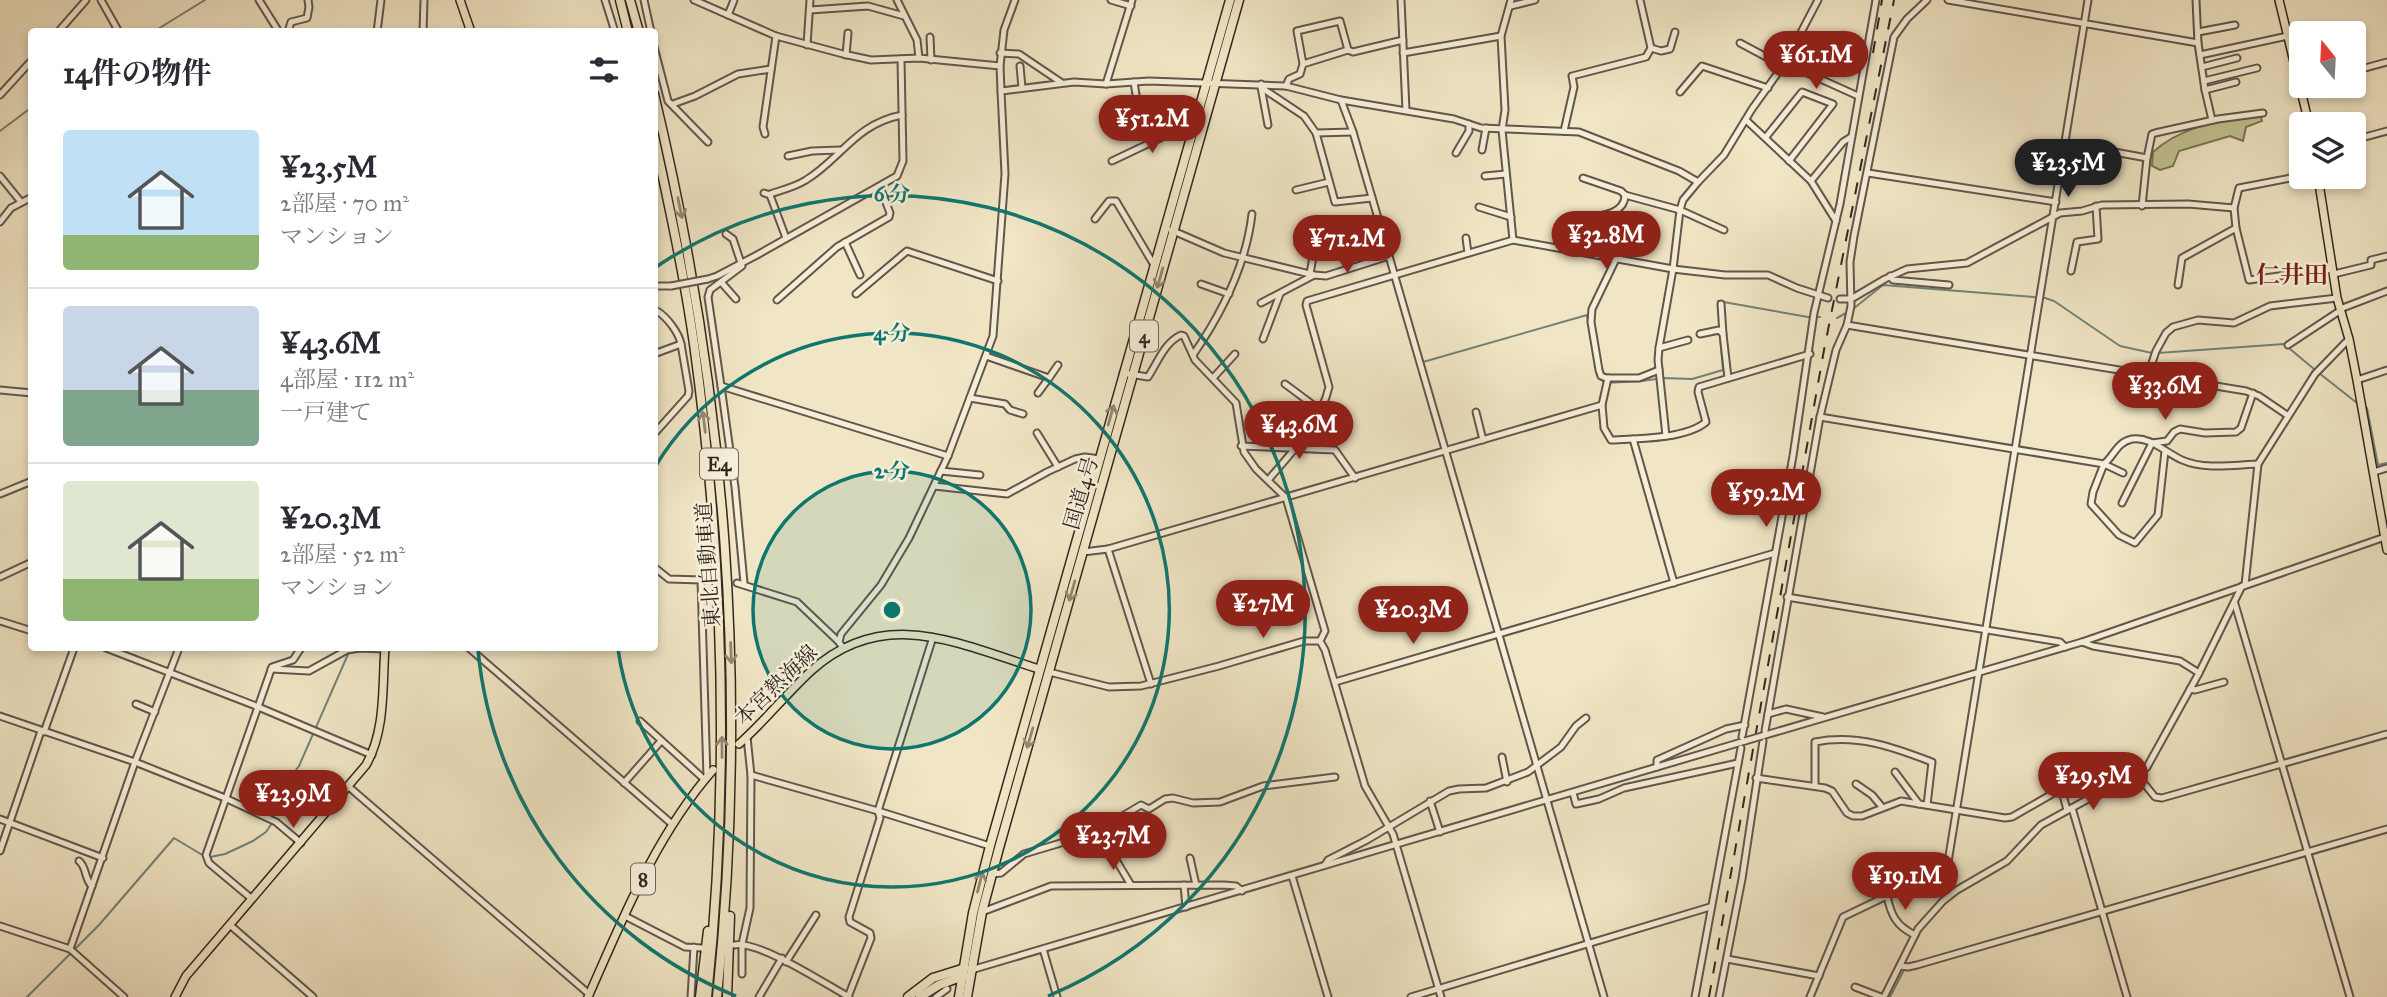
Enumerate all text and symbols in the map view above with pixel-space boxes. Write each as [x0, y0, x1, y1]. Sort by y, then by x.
north arrow [2289, 21, 2366, 98]
map controls [2289, 21, 2366, 189]
pin: ¥61.1M [1759, 32, 1873, 91]
text: ¥61.1M [1779, 40, 1853, 68]
icon: filters [585, 51, 623, 89]
text: 14件の物件 [63, 55, 212, 91]
pin: ¥51.2M [1095, 96, 1209, 155]
text: ¥51.2M [1115, 104, 1189, 132]
button: layers [2289, 112, 2366, 189]
pin: ¥23.5M [2011, 140, 2125, 199]
text: ¥23.5M [2031, 148, 2105, 176]
text: ¥23.5M [280, 149, 377, 185]
icon: home [119, 158, 203, 242]
text: 6 分 [874, 181, 910, 207]
text: 2部屋 · 70 m² [280, 189, 409, 217]
one-way arrow [673, 196, 687, 219]
pin: ¥32.8M [1549, 212, 1663, 271]
pin: ¥71.2M [1290, 216, 1404, 275]
text: ¥32.8M [1568, 220, 1644, 248]
text: マンション [280, 222, 394, 250]
text: ¥71.2M [1309, 224, 1385, 252]
district label: 仁井田 [2256, 260, 2328, 290]
one-way arrow [1153, 266, 1166, 288]
text: 4 分 [873, 320, 911, 346]
road number: 4 [1130, 320, 1158, 352]
text: ¥43.6M [280, 325, 381, 361]
icon: home [119, 334, 203, 418]
pin: ¥33.6M [2108, 362, 2222, 422]
text: 4部屋 · 112 m² [280, 365, 414, 393]
text: ¥33.6M [2128, 371, 2202, 399]
text: 一戸建て [280, 398, 372, 426]
pin: ¥43.6M [1242, 402, 1356, 461]
one-way arrow [1105, 405, 1118, 427]
text: ¥43.6M [1260, 410, 1338, 438]
one-way arrow [698, 412, 711, 434]
road number: E4 [700, 449, 738, 480]
street label: 国道4号 [1058, 454, 1104, 532]
text: 2 分 [874, 458, 910, 484]
pin: ¥59.2M [1709, 470, 1823, 529]
text: ¥59.2M [1727, 478, 1805, 506]
text: ¥20.3M [280, 500, 381, 536]
street label: 東北自動車道 [691, 501, 725, 629]
icon: home [119, 509, 203, 593]
text: 2部屋 · 52 m² [280, 540, 405, 568]
text: マンション [280, 573, 394, 601]
one-way arrow [1065, 579, 1078, 602]
pin: ¥27M [1222, 580, 1304, 640]
pin: ¥20.3M [1356, 586, 1470, 646]
text: ¥27M [1232, 589, 1294, 617]
text: ¥20.3M [1374, 595, 1452, 623]
centre of rings [880, 598, 904, 622]
street label: 本宮熱海線 [729, 639, 823, 731]
one-way arrow [724, 641, 737, 664]
one-way arrow [1023, 727, 1036, 749]
one-way arrow [715, 736, 728, 759]
pin: ¥29.5M [2036, 752, 2150, 812]
text: ¥29.5M [2054, 761, 2132, 789]
pin: ¥23.9M [236, 770, 350, 830]
text: ¥23.9M [255, 779, 331, 807]
pin: ¥23.7M [1056, 812, 1170, 872]
text: ¥23.7M [1075, 821, 1151, 849]
pin: ¥19.1M [1848, 852, 1962, 912]
text: ¥19.1M [1868, 861, 1942, 889]
road number: 8 [631, 864, 655, 894]
one-way arrow [974, 871, 987, 894]

